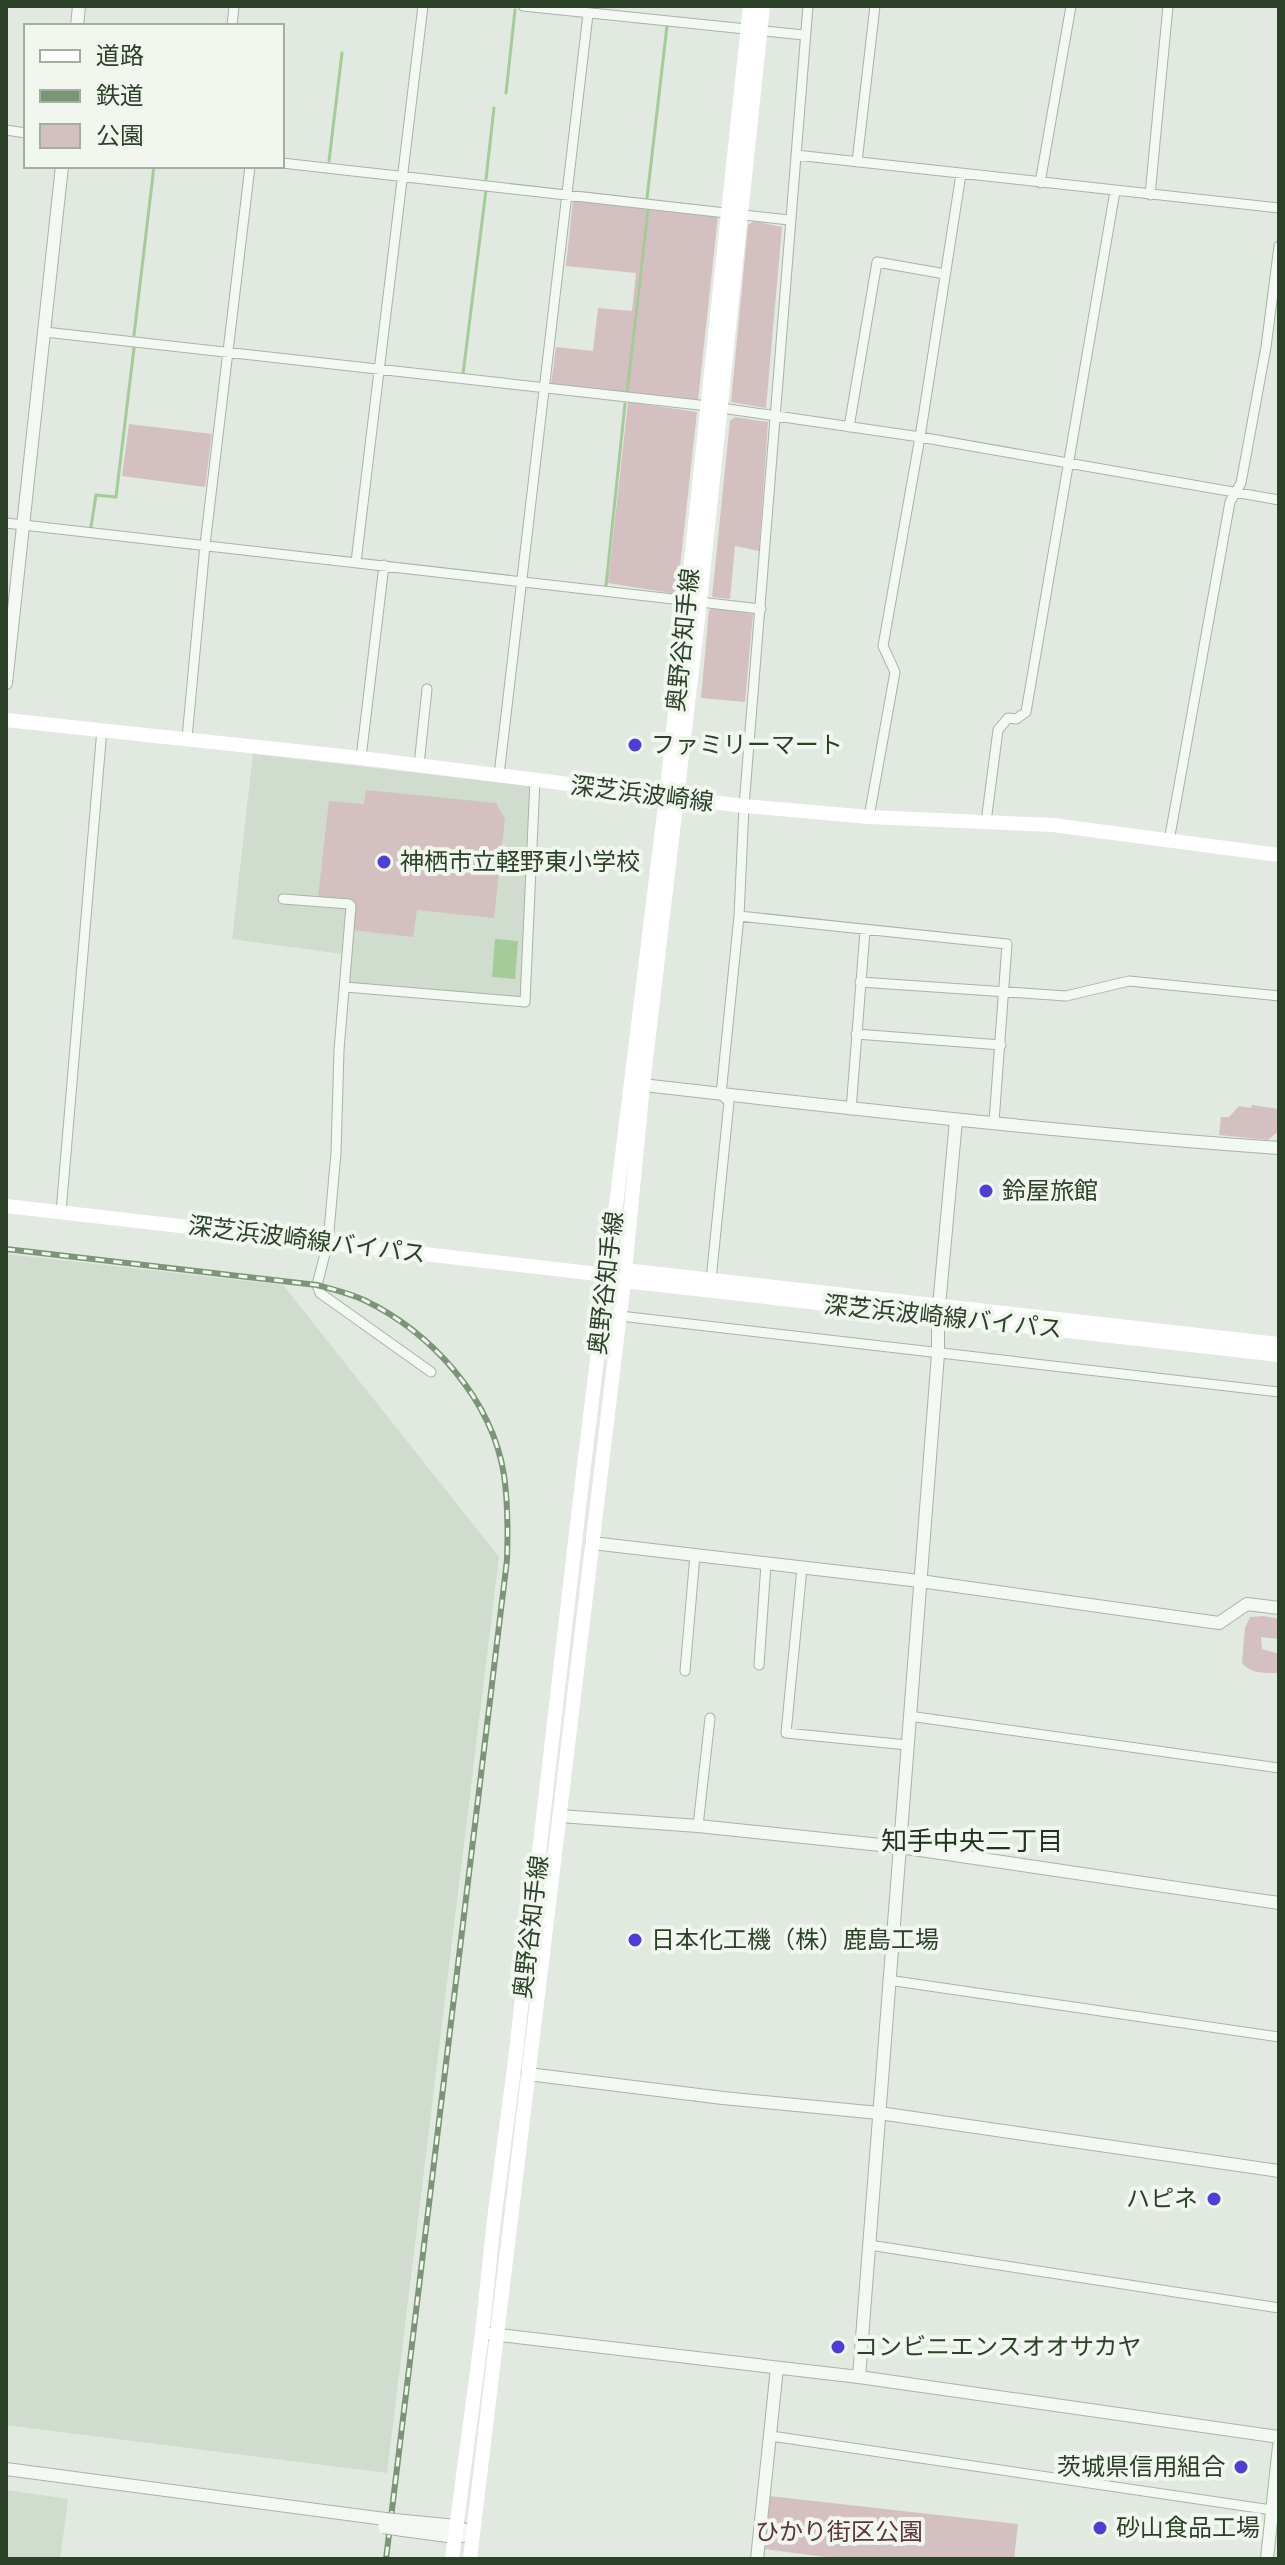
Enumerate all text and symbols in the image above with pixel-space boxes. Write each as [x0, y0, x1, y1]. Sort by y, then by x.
legend [24, 24, 284, 168]
text: 道路 [96, 42, 144, 70]
text: 鉄道 [96, 82, 144, 110]
text: 公園 [96, 122, 144, 150]
street label: 奥野谷知手線 [662, 567, 704, 713]
place label: ファミリーマート [651, 731, 843, 759]
marker: ファミリーマート [626, 736, 644, 754]
street label: 深芝浜波崎線 [569, 771, 715, 817]
place label: 神栖市立軽野東小学校 [400, 848, 640, 876]
marker: 神栖市立軽野東小学校 [375, 853, 393, 871]
place label: 鈴屋旅館 [1002, 1177, 1098, 1205]
marker: 鈴屋旅館 [977, 1182, 995, 1200]
street label: 奥野谷知手線 [583, 1210, 629, 1356]
street label: 深芝浜波崎線バイパス [186, 1212, 428, 1268]
street label: 深芝浜波崎線バイパス [822, 1291, 1064, 1343]
district label: 知手中央二丁目 [881, 1826, 1063, 1856]
street label: 奥野谷知手線 [508, 1854, 554, 2000]
place label: 日本化工機（株）鹿島工場 [651, 1926, 939, 1954]
marker: 日本化工機（株）鹿島工場 [626, 1931, 644, 1949]
place label: ハピネ [1126, 2185, 1198, 2213]
marker: ハピネ [1205, 2190, 1223, 2208]
place label: コンビニエンスオオサカヤ [854, 2333, 1142, 2361]
marker: コンビニエンスオオサカヤ [829, 2338, 847, 2356]
place label: 茨城県信用組合 [1057, 2453, 1225, 2481]
marker: 茨城県信用組合 [1232, 2458, 1250, 2476]
place label: 砂山食品工場 [1116, 2514, 1260, 2542]
park label: ひかり街区公園 [755, 2518, 923, 2546]
marker: 砂山食品工場 [1091, 2519, 1109, 2537]

